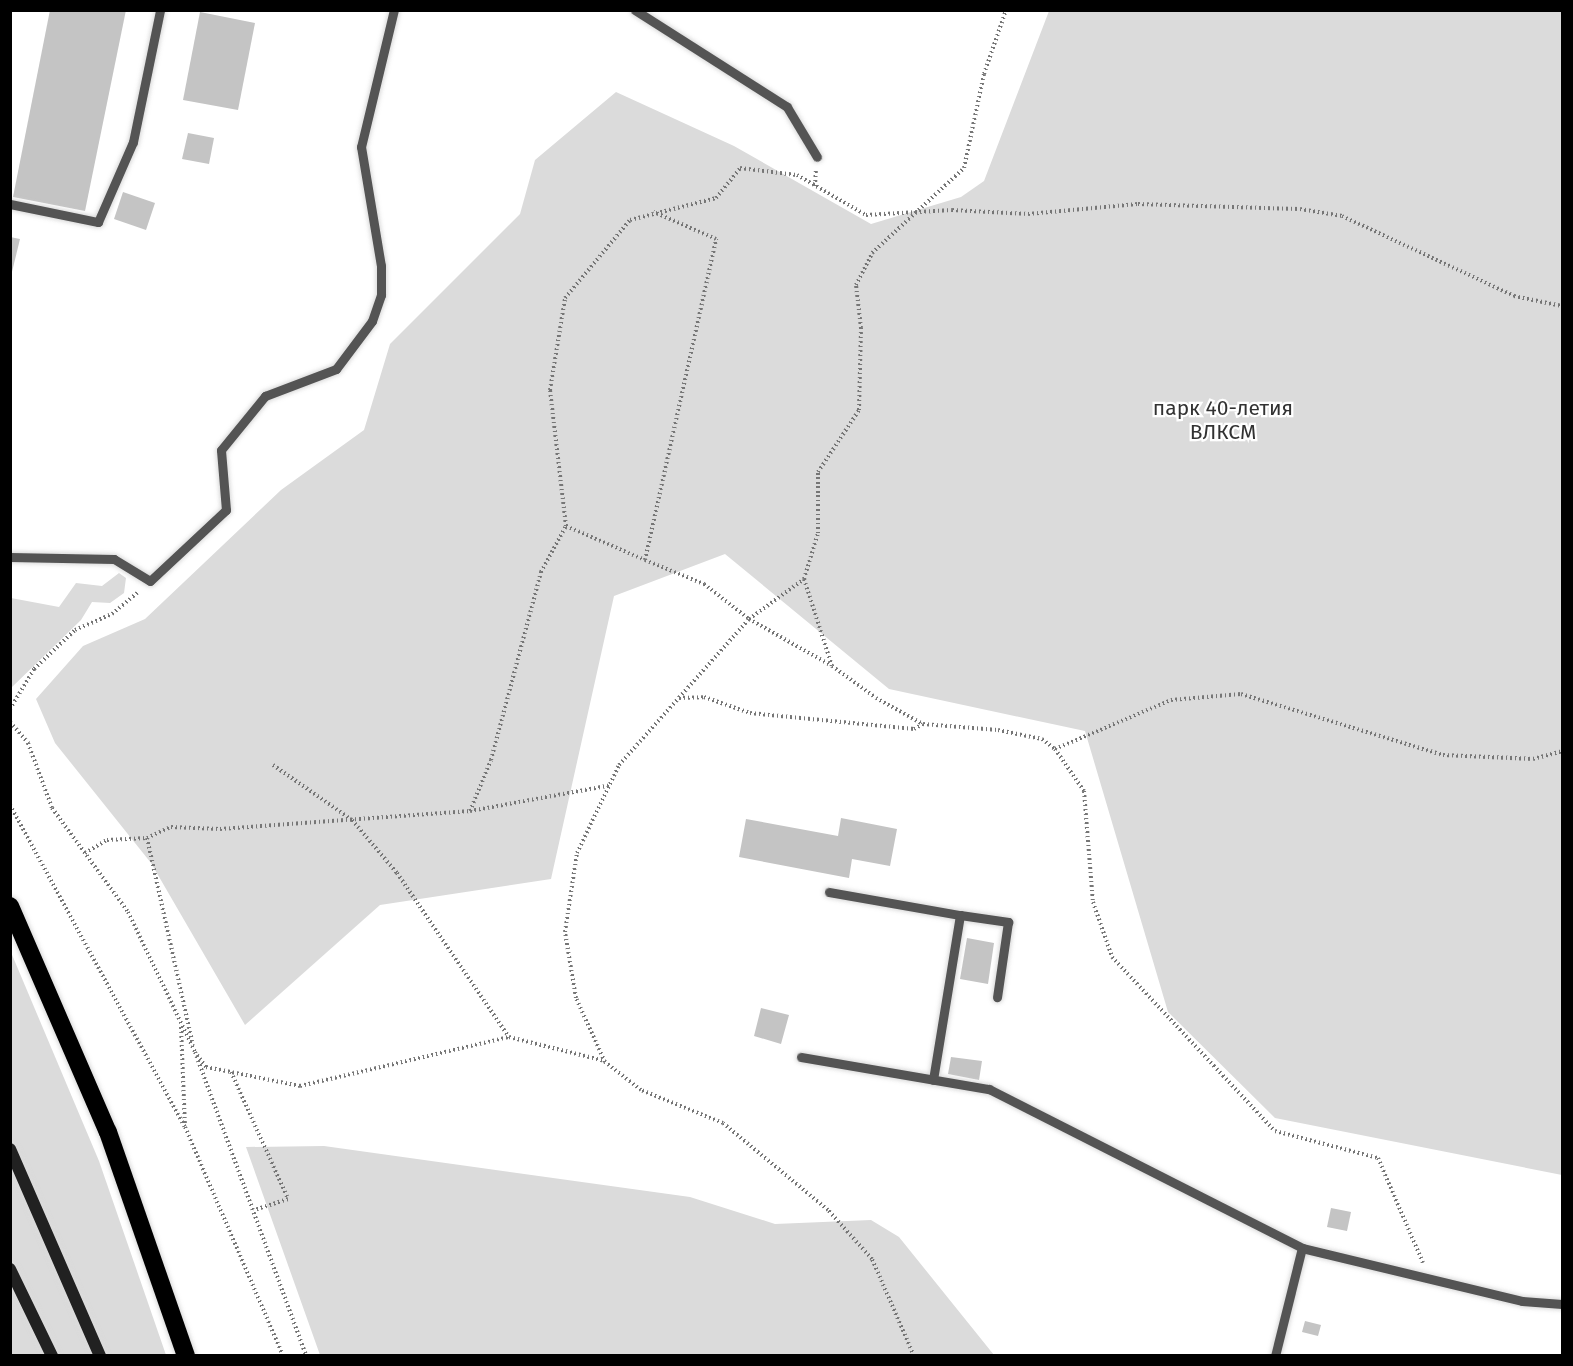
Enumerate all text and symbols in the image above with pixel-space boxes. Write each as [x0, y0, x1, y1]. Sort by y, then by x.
park label: парк 40-летия ВЛКСМ [1153, 395, 1293, 445]

